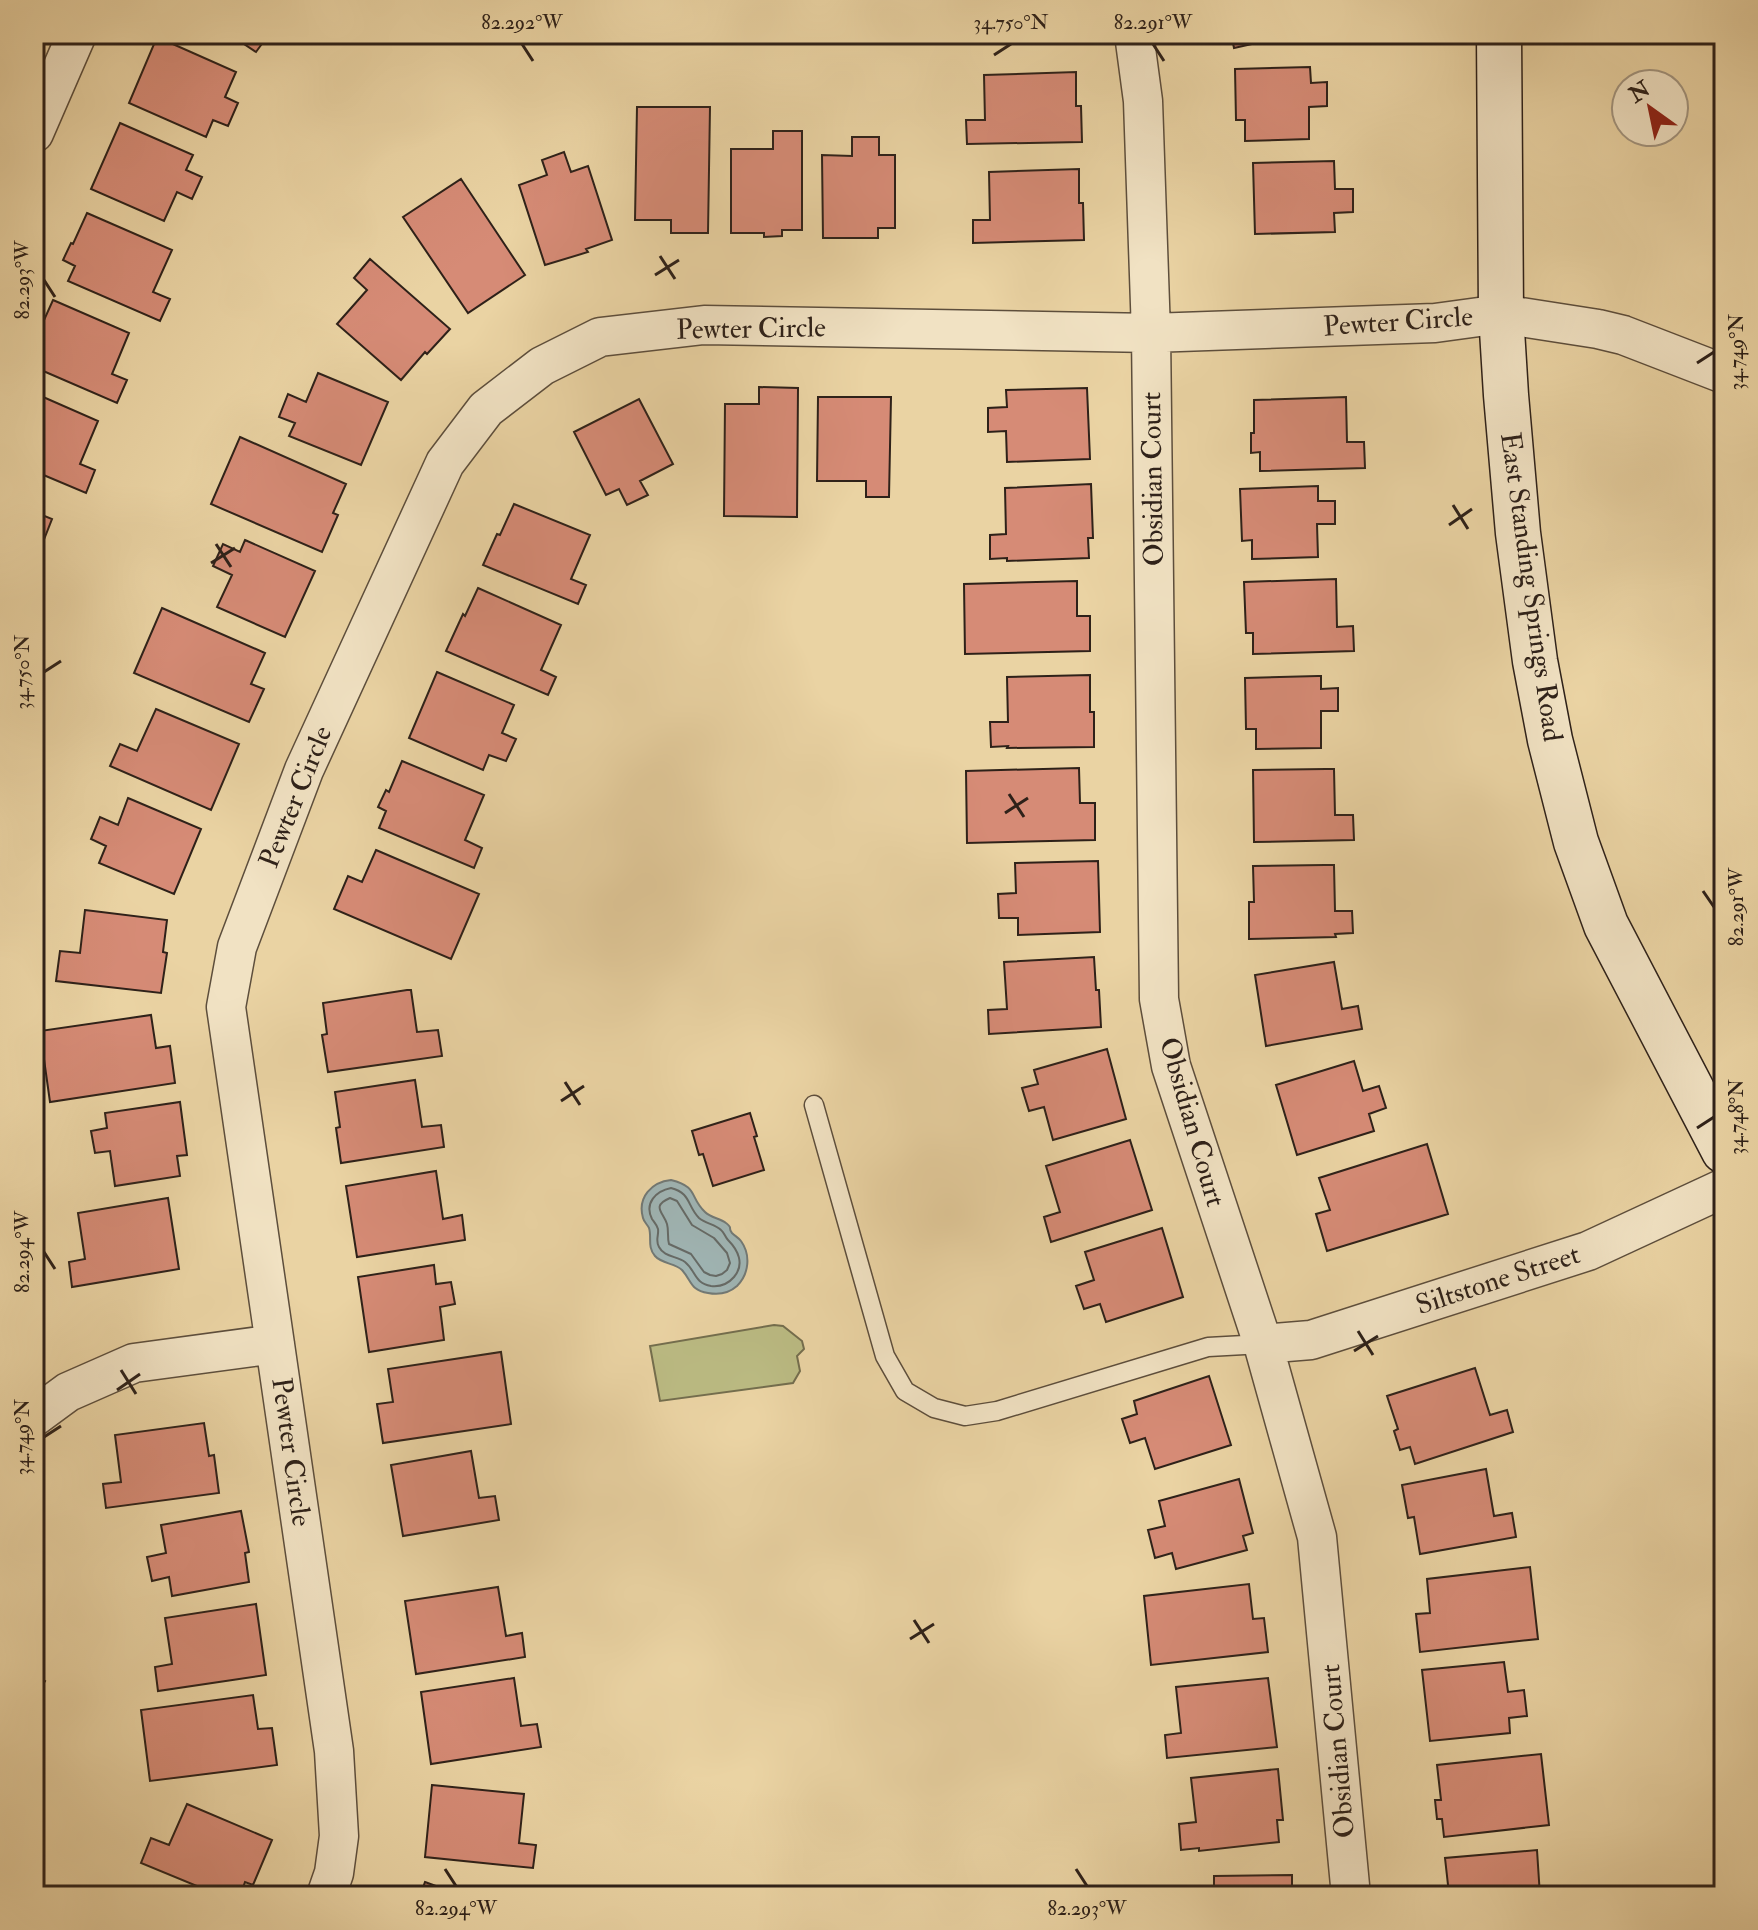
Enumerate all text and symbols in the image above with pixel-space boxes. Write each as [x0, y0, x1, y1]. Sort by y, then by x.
text: 82.292°W [481, 10, 563, 35]
text: 34.750°N [974, 10, 1049, 35]
text: 82.291°W [1114, 10, 1193, 35]
north arrow [1610, 68, 1690, 148]
text: N [1623, 75, 1656, 110]
text: 82.293°W [10, 240, 35, 319]
street label: Pewter Circle [1322, 299, 1474, 345]
street label: Pewter Circle [676, 310, 826, 348]
text: 34.749°N [1724, 314, 1749, 390]
street label: Obsidian Court [1134, 391, 1172, 567]
street label: East Standing Springs Road [1492, 430, 1570, 744]
text: 34.750°N [10, 634, 35, 709]
street label: Pewter Circle [252, 721, 340, 873]
text: 82.291°W [1724, 867, 1749, 946]
street label: Obsidian Court [1151, 1033, 1233, 1211]
text: 34.748°N [1724, 1079, 1749, 1155]
text: 82.294°W [10, 1210, 35, 1293]
street label: Siltstone Street [1411, 1237, 1585, 1323]
street label: Pewter Circle [263, 1375, 319, 1529]
text: 34.749°N [10, 1399, 35, 1475]
street label: Obsidian Court [1313, 1663, 1363, 1839]
text: 82.294°W [415, 1896, 498, 1921]
text: 82.293°W [1048, 1896, 1127, 1921]

